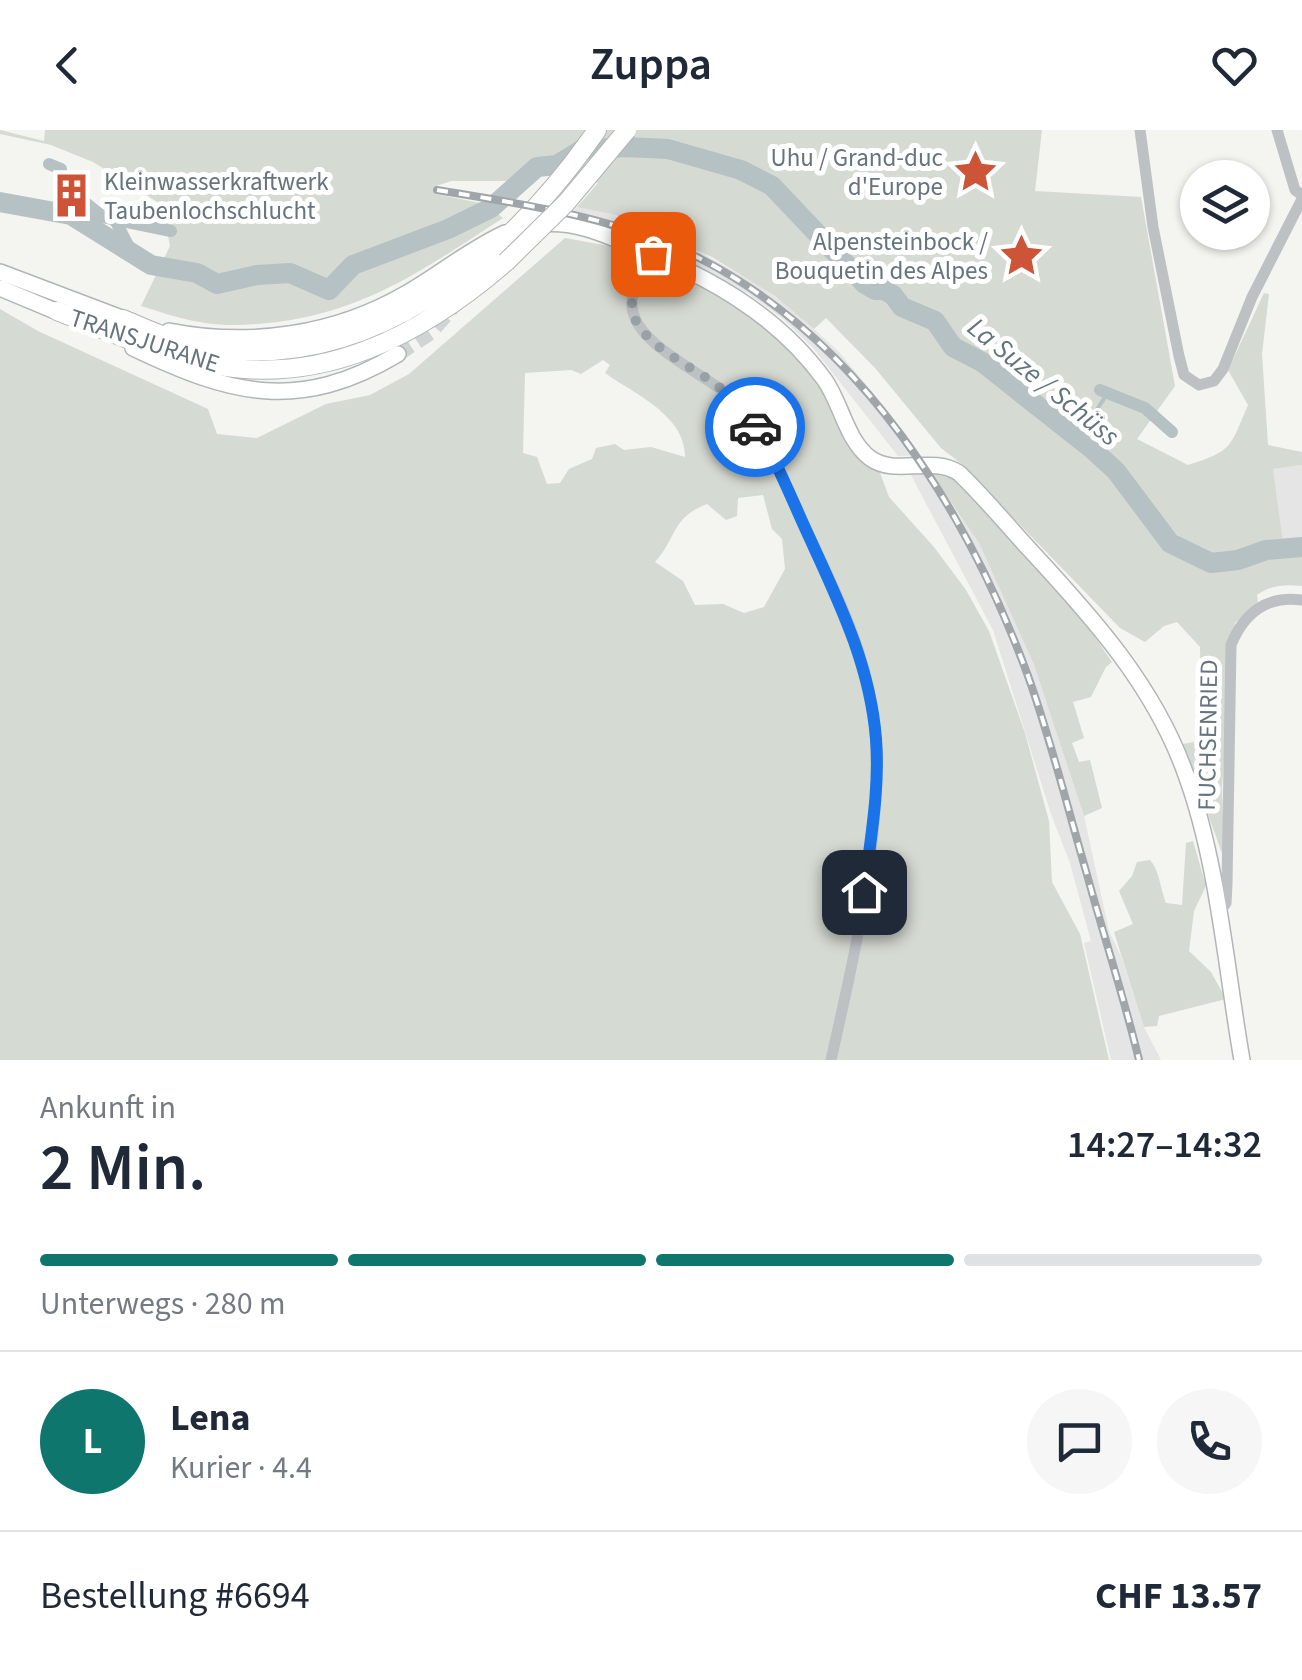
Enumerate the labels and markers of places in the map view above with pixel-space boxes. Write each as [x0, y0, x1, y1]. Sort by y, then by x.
place label: Uhu / Grand-duc d'Europe [771, 140, 943, 205]
place icon: Uhu / Grand-duc d'Europe [952, 147, 1000, 195]
place label: Kleinwasserkraftwerk Taubenlochschlucht [104, 164, 329, 229]
building icon: Kleinwasserkraftwerk Taubenlochschlucht [47, 171, 95, 219]
pin [611, 212, 696, 297]
place label: Alpensteinbock / Bouquetin des Alpes [775, 224, 988, 289]
place icon: Alpensteinbock / Bouquetin des Alpes [997, 231, 1045, 279]
pin [822, 850, 907, 935]

